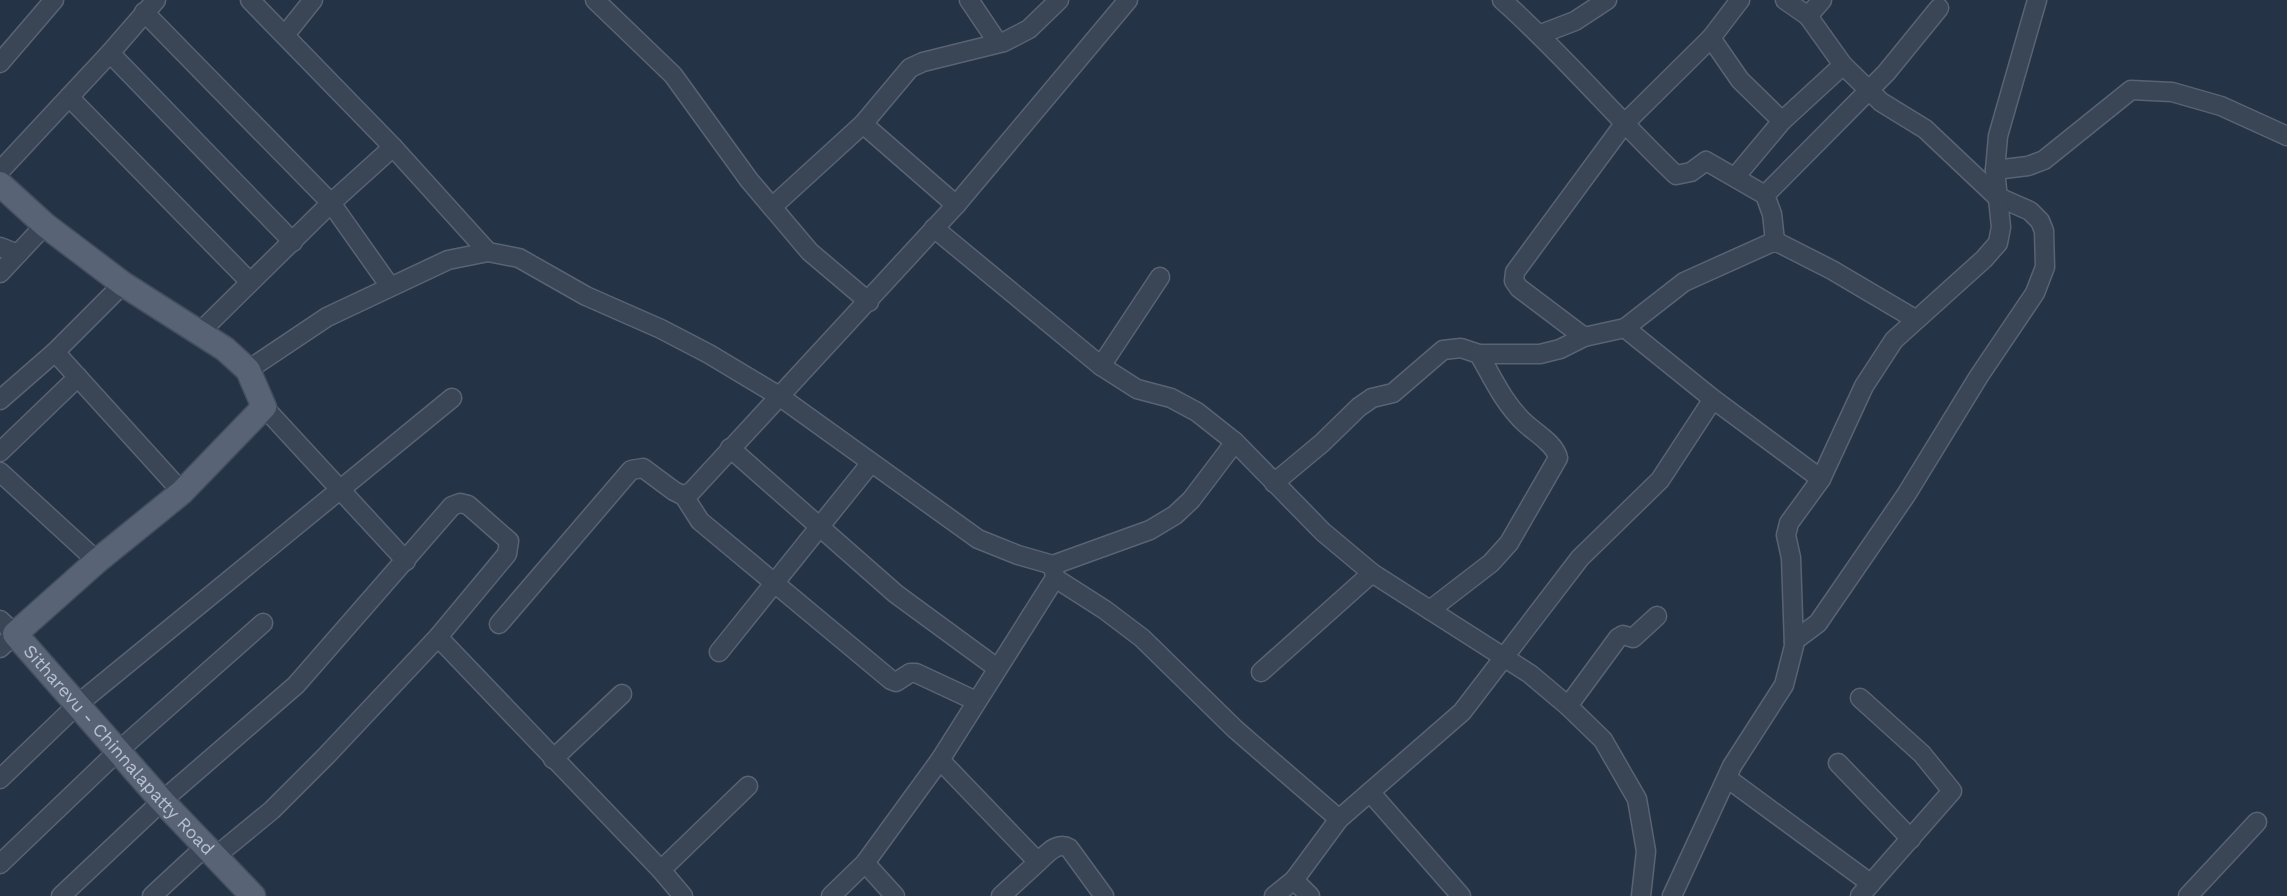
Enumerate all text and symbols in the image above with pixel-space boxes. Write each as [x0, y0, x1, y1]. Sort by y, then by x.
street label: Sitharevu - Chinnalapatty Road [19, 640, 219, 859]

